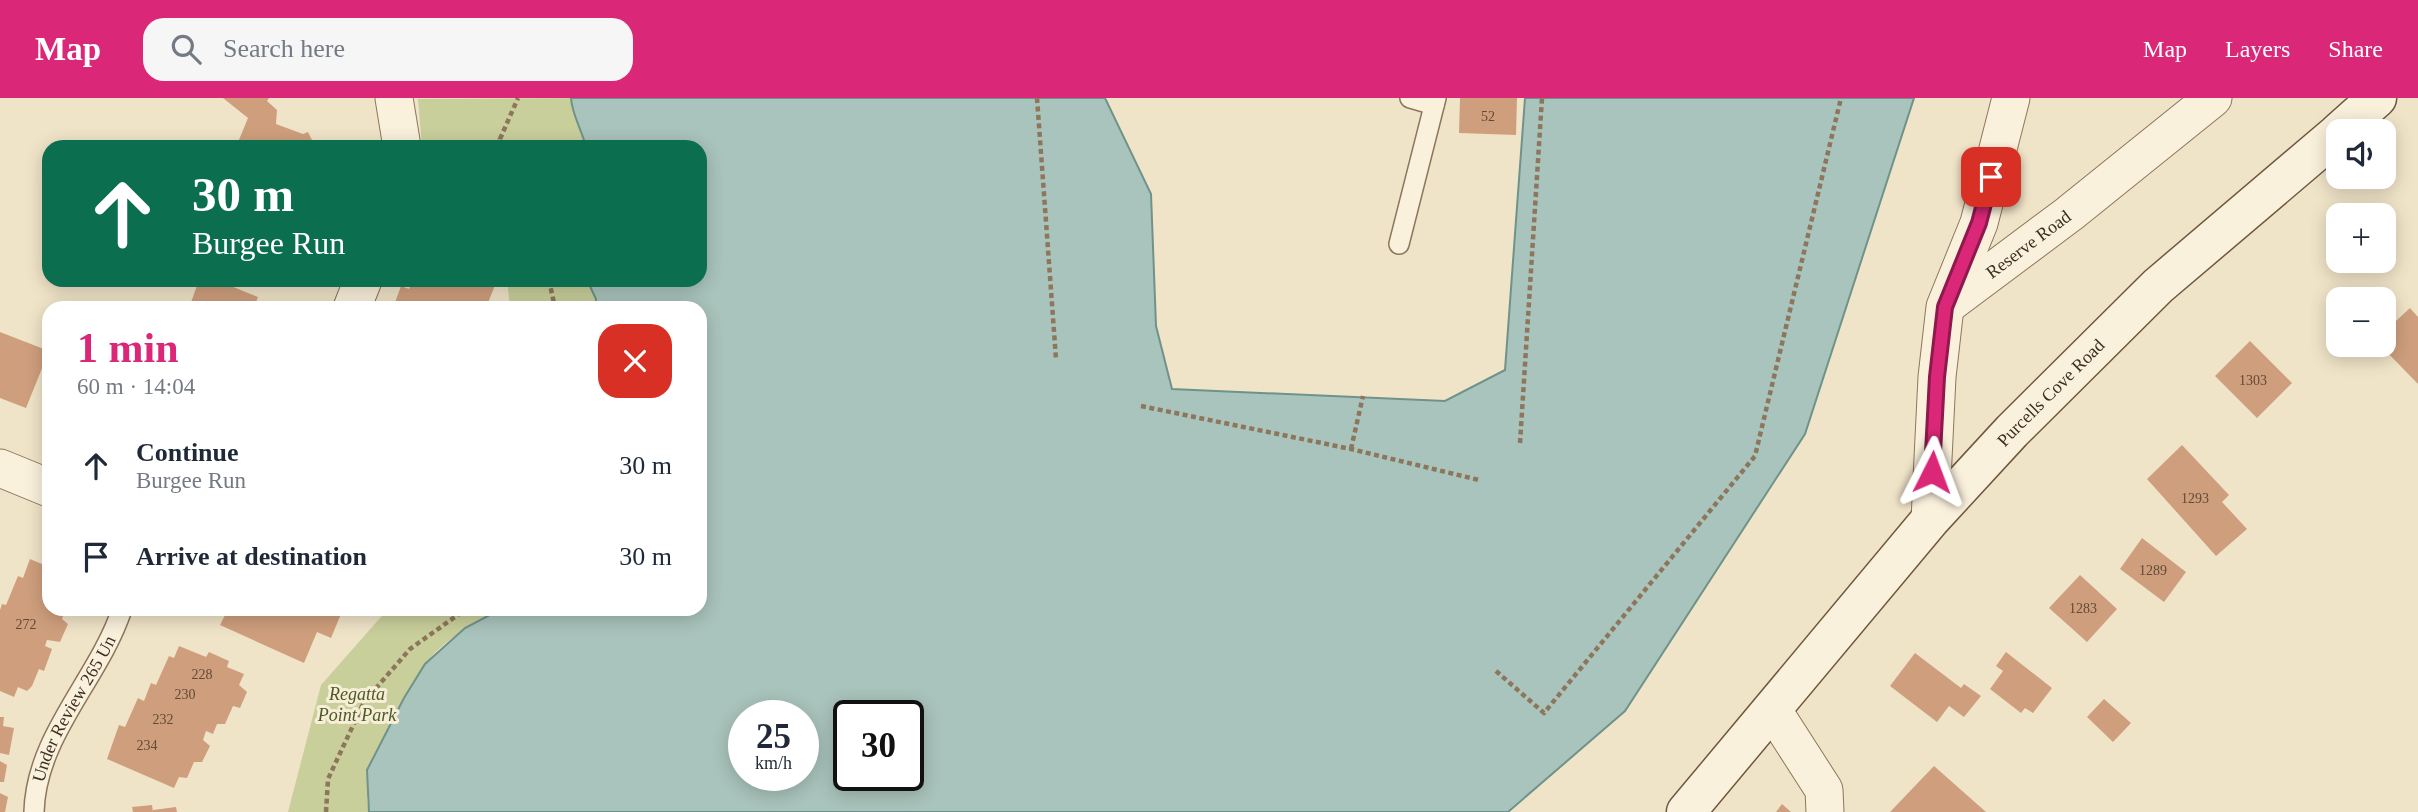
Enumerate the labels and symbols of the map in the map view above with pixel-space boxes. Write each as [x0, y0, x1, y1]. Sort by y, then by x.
house number: 52 [1481, 109, 1495, 124]
pin [1961, 147, 2021, 207]
street label: Reserve Road [1982, 206, 2075, 282]
street label: Purcells Cove Road [1993, 335, 2108, 450]
house number: 1303 [2239, 373, 2267, 388]
position arrow [1895, 435, 1969, 509]
house number: 1293 [2181, 491, 2209, 506]
house number: 1289 [2139, 563, 2167, 578]
house number: 1283 [2069, 601, 2097, 616]
house number: 272 [16, 617, 37, 632]
street label: Under Review 265 Un [28, 632, 120, 784]
house number: 228 [192, 667, 213, 682]
park label: Regatta Point Park [317, 684, 397, 725]
house number: 230 [175, 687, 196, 702]
speed limit sign: 30 [833, 700, 924, 791]
house number: 232 [153, 712, 174, 727]
house number: 234 [137, 738, 158, 753]

